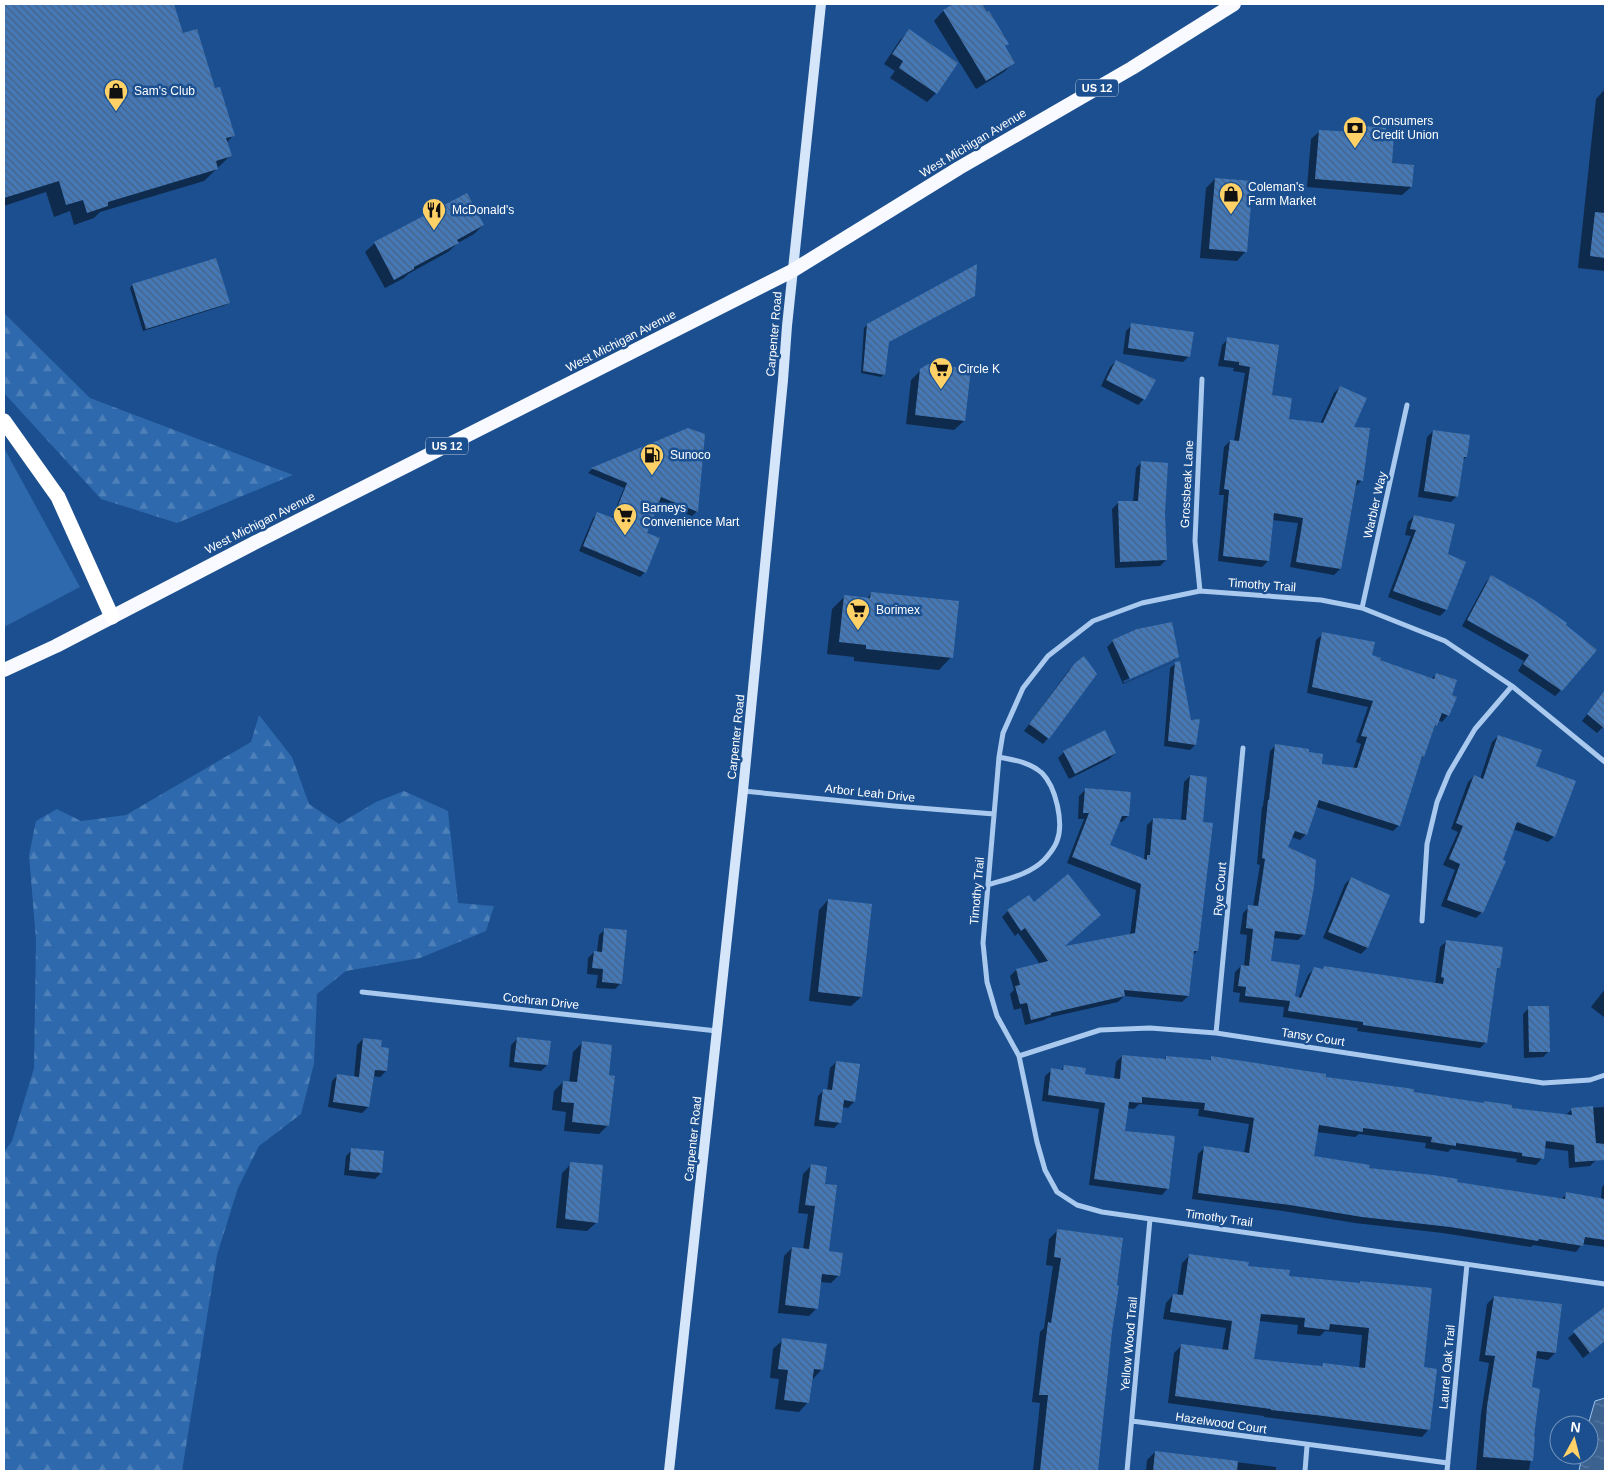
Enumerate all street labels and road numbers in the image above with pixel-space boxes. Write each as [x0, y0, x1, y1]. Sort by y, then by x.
road number: US 12 [1076, 80, 1118, 96]
street label: West Michigan Avenue [917, 106, 1029, 180]
street label: Carpenter Road [763, 291, 785, 377]
street label: West Michigan Avenue [564, 307, 679, 375]
road number: US 12 [426, 438, 468, 454]
street label: Grossbeak Lane [1178, 439, 1196, 528]
street label: Warbler Way [1360, 470, 1390, 540]
street label: West Michigan Avenue [203, 489, 318, 557]
street label: Timothy Trail [1227, 576, 1297, 594]
street label: Carpenter Road [725, 694, 747, 780]
street label: Arbor Leah Drive [824, 781, 916, 805]
street label: Timothy Trail [967, 856, 987, 926]
street label: Rye Court [1211, 861, 1229, 917]
street label: Cochran Drive [502, 990, 580, 1012]
street label: Tansy Court [1280, 1025, 1346, 1049]
street label: Carpenter Road [682, 1096, 704, 1182]
street label: Timothy Trail [1184, 1206, 1254, 1230]
street label: Yellow Wood Trail [1118, 1296, 1140, 1392]
street label: Laurel Oak Trail [1436, 1324, 1458, 1410]
street label: Hazelwood Court [1174, 1410, 1268, 1436]

